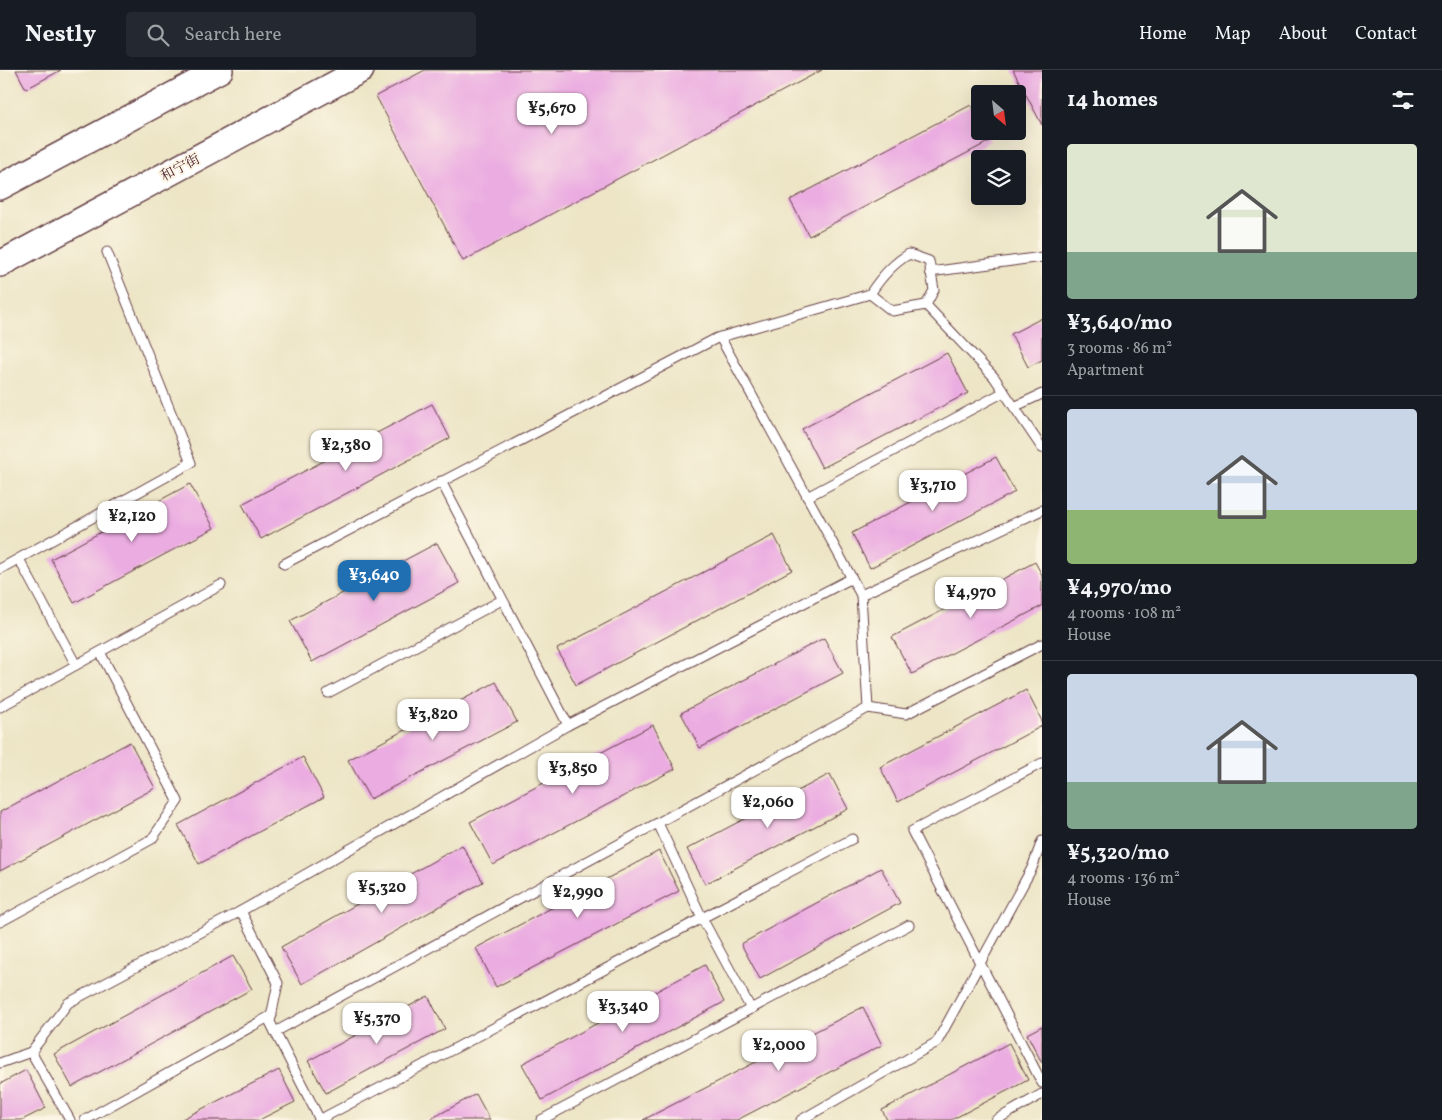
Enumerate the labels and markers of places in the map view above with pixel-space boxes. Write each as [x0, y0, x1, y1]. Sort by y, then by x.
pin: ¥5,670 [511, 92, 593, 135]
pin: ¥2,380 [305, 430, 387, 472]
pin: ¥3,710 [892, 470, 974, 512]
pin: ¥2,120 [91, 500, 173, 543]
pin: ¥3,640 [333, 560, 415, 602]
pin: ¥4,970 [930, 576, 1012, 619]
pin: ¥3,820 [392, 698, 474, 741]
pin: ¥3,850 [532, 752, 614, 795]
pin: ¥2,060 [727, 786, 809, 829]
pin: ¥5,320 [341, 872, 423, 914]
pin: ¥2,990 [537, 876, 619, 919]
pin: ¥3,340 [582, 990, 664, 1033]
pin: ¥5,370 [336, 1002, 418, 1045]
pin: ¥2,000 [738, 1030, 820, 1072]

